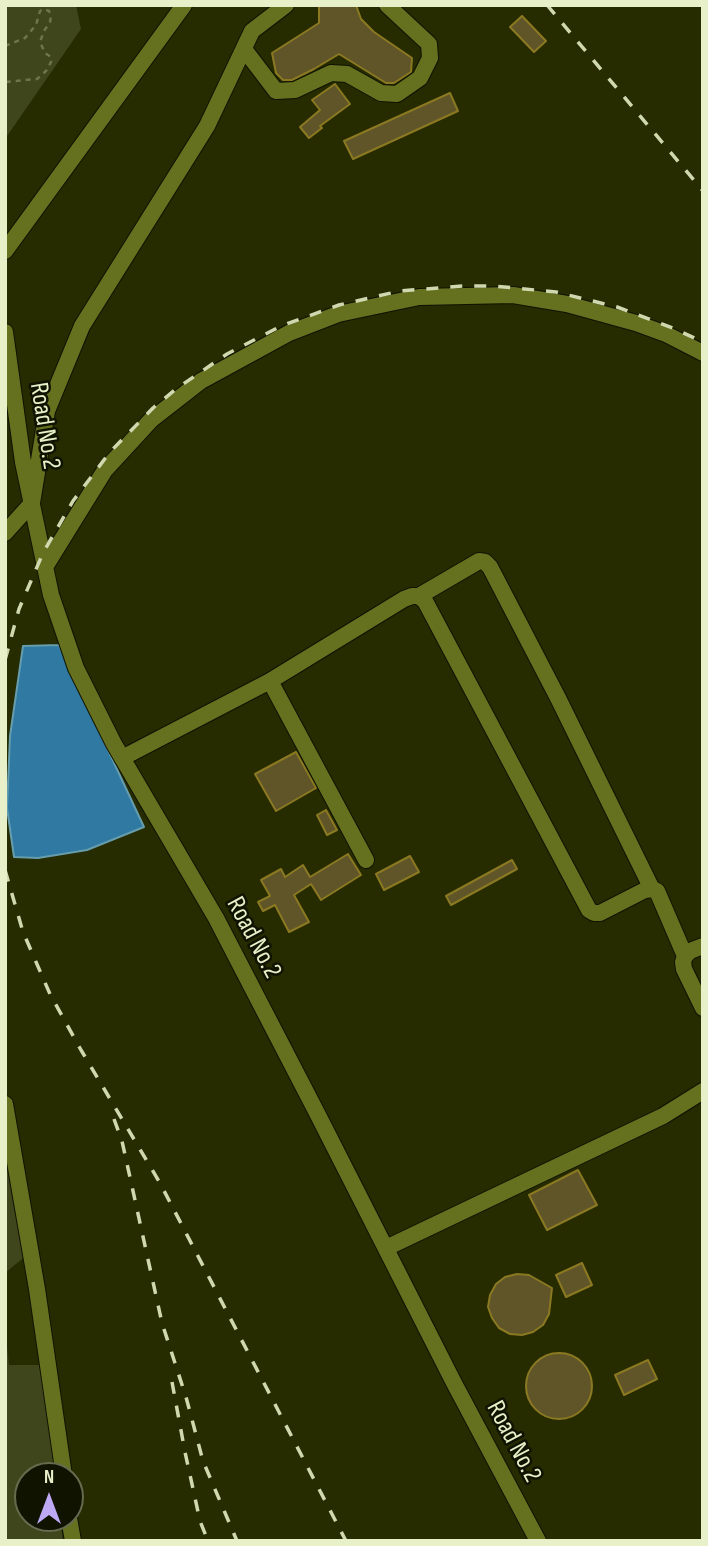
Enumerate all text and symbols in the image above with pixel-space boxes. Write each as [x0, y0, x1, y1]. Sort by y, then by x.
street label: Road No.2 [22, 380, 66, 472]
street label: Road No.2 [219, 892, 287, 984]
street label: Road No.2 [479, 1396, 547, 1488]
north arrow [14, 1462, 84, 1532]
text: N [44, 1466, 54, 1489]

